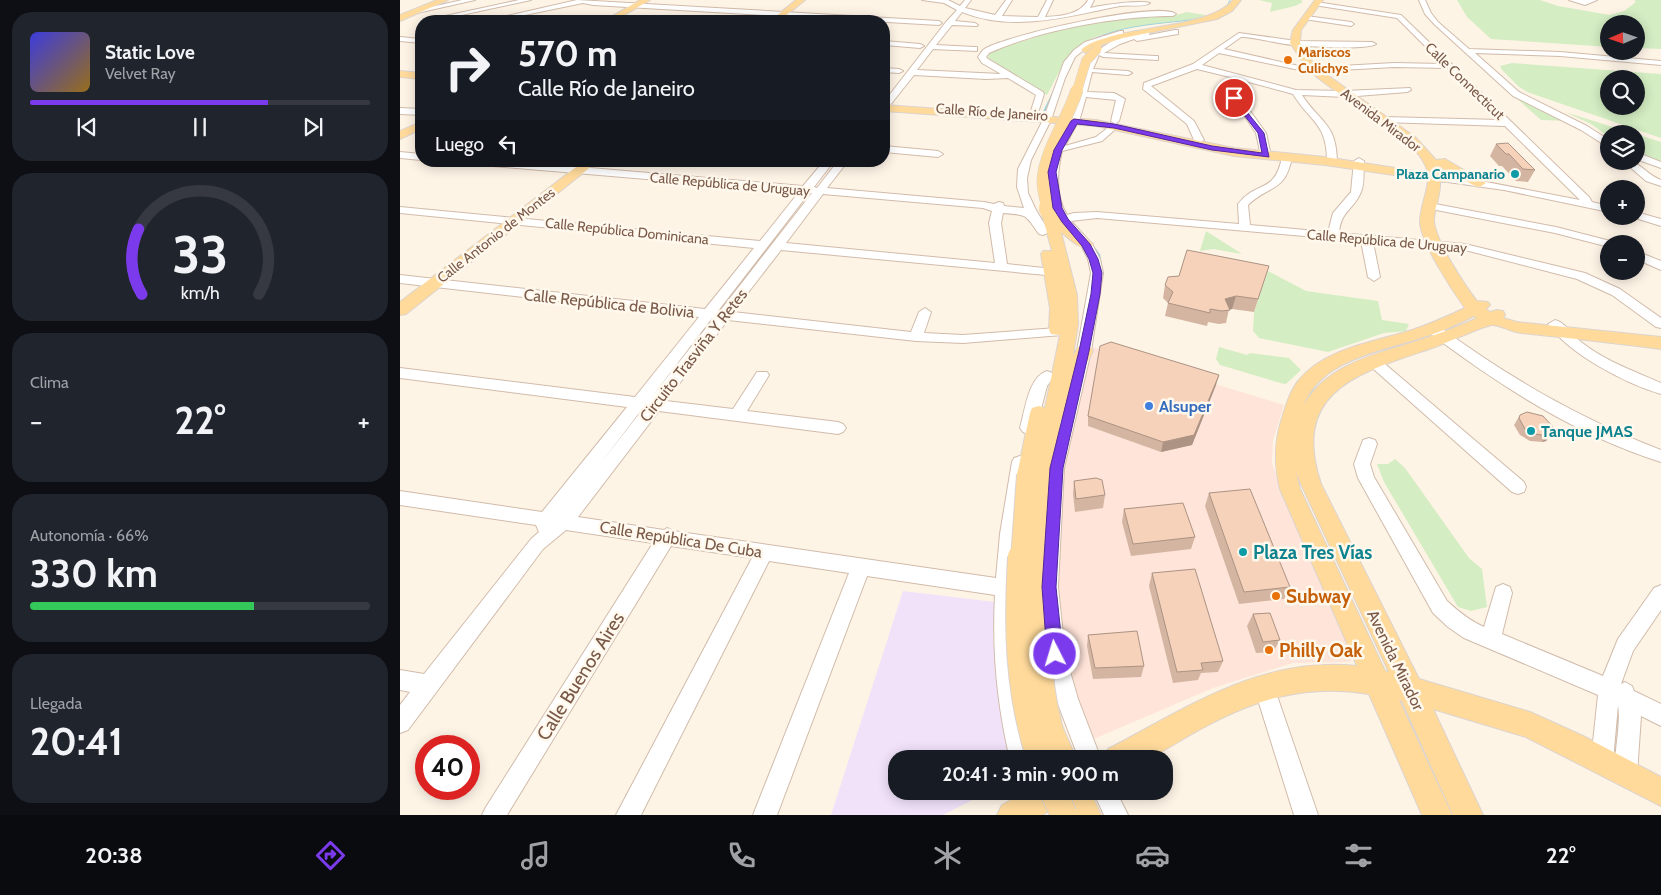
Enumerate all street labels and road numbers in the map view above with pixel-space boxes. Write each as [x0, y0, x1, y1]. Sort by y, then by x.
street label: Calle Connecticut [1421, 39, 1509, 124]
street label: Avenida Mirador [1337, 84, 1425, 156]
street label: Calle Río de Janeiro [935, 99, 1049, 125]
street label: Calle República de Uruguay [649, 168, 811, 200]
street label: Calle Antonio de Montes [433, 183, 559, 287]
street label: Calle República Dominicana [544, 213, 710, 249]
street label: Calle República de Uruguay [1306, 225, 1468, 257]
street label: Calle República de Bolivia [523, 285, 695, 322]
street label: Circuito Trasviña Y Retes [636, 285, 751, 426]
street label: Calle República De Cuba [598, 517, 764, 562]
street label: Avenida Mirador [1363, 607, 1428, 714]
street label: Calle Buenos Aires [532, 608, 629, 745]

